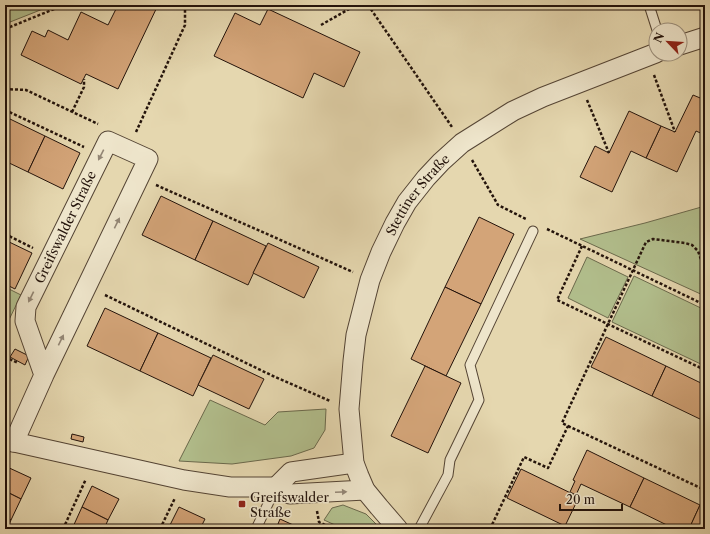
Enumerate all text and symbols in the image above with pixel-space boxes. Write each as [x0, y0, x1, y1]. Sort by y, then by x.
north arrow [648, 22, 688, 62]
text: N [651, 30, 667, 45]
one-way arrow [98, 149, 104, 161]
street label: Stettiner Straße [382, 150, 453, 238]
street label: Greifswalder Straße [31, 168, 99, 286]
one-way arrow [114, 217, 120, 228]
one-way arrow [28, 291, 34, 302]
one-way arrow [58, 334, 64, 346]
scale bar [560, 486, 622, 512]
one-way arrow [335, 488, 347, 495]
place label: Greifswalder Straße [250, 489, 330, 520]
text: 20 m [566, 492, 595, 507]
marker: Greifswalder Straße [237, 499, 247, 509]

